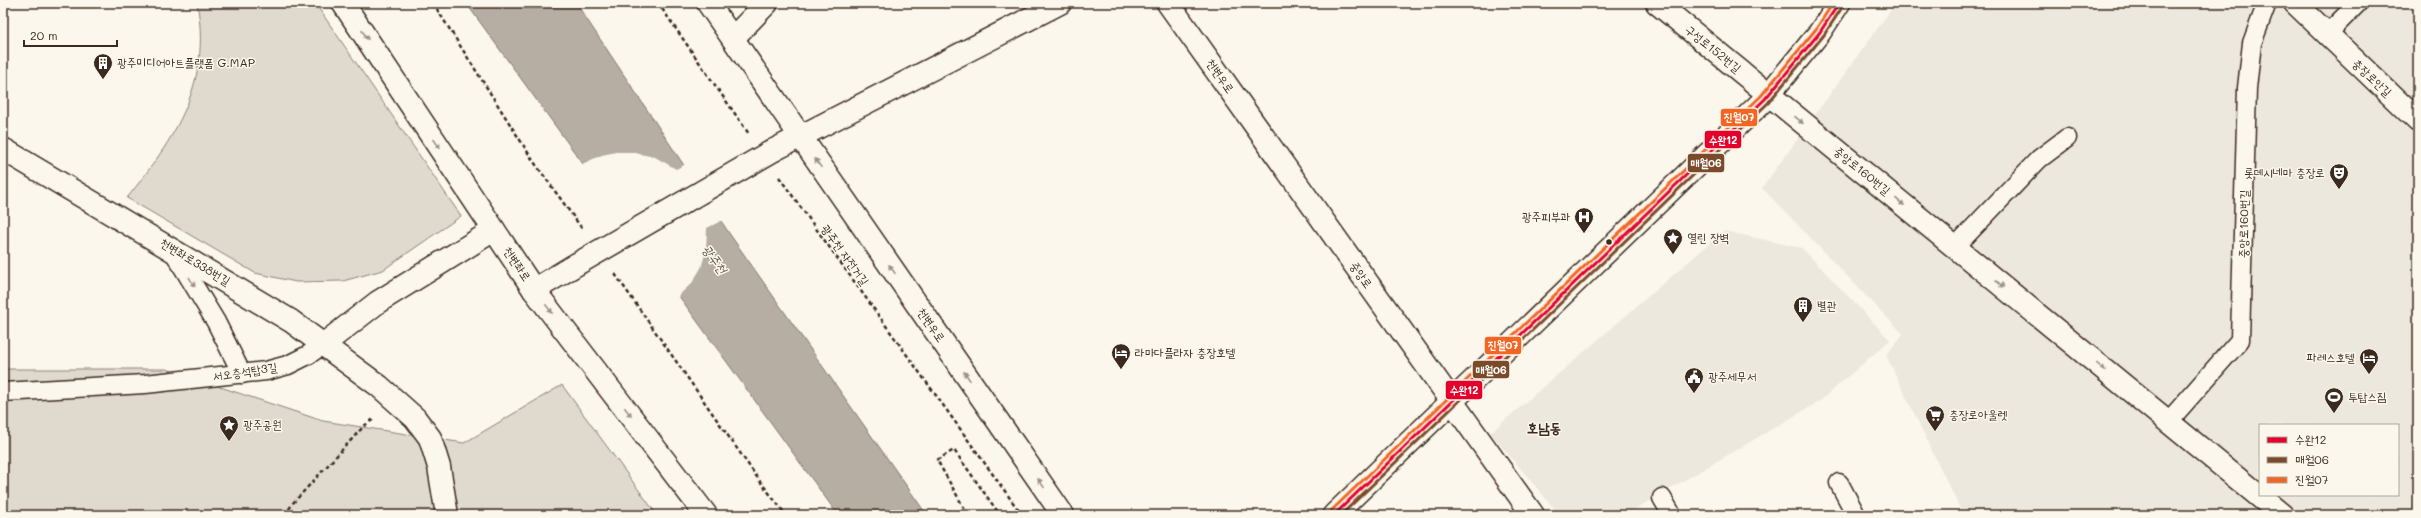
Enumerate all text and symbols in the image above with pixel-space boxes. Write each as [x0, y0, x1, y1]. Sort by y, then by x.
street label: 구성로152번길 [1682, 21, 1745, 76]
scale bar [24, 22, 117, 48]
text: 20 m [30, 27, 58, 43]
one-way arrow [361, 30, 369, 41]
building icon: 광주미디어아트플랫폼 G.MAP [92, 52, 114, 80]
place label: 광주미디어아트플랫폼 G.MAP [117, 54, 255, 70]
street label: 천변우로 [1203, 55, 1238, 96]
street label: 충장로안길 [2350, 55, 2396, 100]
line badge: 진월07 [1720, 108, 1758, 127]
text: 진월07 [1724, 109, 1754, 124]
one-way arrow [1794, 115, 1805, 124]
line badge: 수완12 [1704, 130, 1742, 149]
text: 수완12 [1709, 132, 1737, 147]
one-way arrow [433, 138, 441, 149]
street label: 중앙로160번길 [1831, 143, 1894, 198]
line badge: 매월06 [1687, 153, 1725, 173]
text: 매월06 [1690, 155, 1722, 170]
one-way arrow [814, 157, 822, 168]
theatre icon: 롯데시네마 충장로 [2328, 162, 2350, 190]
place label: 롯데시네마 충장로 [2244, 164, 2325, 180]
street label: 중앙로160번길 [2234, 189, 2252, 258]
one-way arrow [1894, 198, 1905, 207]
hospital icon: 광주피부과 [1573, 206, 1595, 234]
place label: 광주피부과 [1522, 208, 1570, 224]
street label: 광주천 자전거길 [818, 221, 873, 288]
place icon: 열린 장벽 [1662, 227, 1684, 255]
place label: 열린 장벽 [1687, 229, 1729, 245]
street label: 천변좌로338번길 [157, 234, 234, 289]
unlabelled marker [1604, 237, 1614, 247]
water label: 광주천 [699, 241, 732, 278]
street label: 천변좌로 [500, 243, 535, 284]
street label: 중앙로 [1347, 258, 1377, 291]
one-way arrow [888, 264, 896, 275]
one-way arrow [188, 277, 196, 287]
one-way arrow [1995, 280, 2006, 289]
building icon: 별관 [1792, 295, 1814, 323]
place label: 별관 [1817, 297, 1837, 313]
one-way arrow [545, 304, 553, 315]
street label: 천변우로 [914, 304, 949, 345]
line badge: 진월07 [1484, 336, 1522, 355]
text: 진월07 [1488, 337, 1518, 352]
hotel icon: 라마다플라자 충장호텔 [1110, 342, 1132, 370]
place label: 라마다플라자 충장호텔 [1135, 344, 1236, 360]
hotel icon: 파레스호텔 [2358, 347, 2380, 375]
place label: 파레스호텔 [2307, 349, 2355, 365]
street label: 서오층석탑3길 [211, 358, 279, 384]
line badge: 매월06 [1472, 360, 1510, 379]
text: 매월06 [1475, 362, 1507, 377]
one-way arrow [2096, 362, 2107, 371]
public building icon: 광주세무서 [1683, 366, 1705, 394]
place label: 광주세무서 [1708, 368, 1756, 384]
one-way arrow [963, 371, 971, 381]
line badge: 수완12 [1445, 380, 1483, 400]
text: 수완12 [1450, 382, 1478, 397]
sports icon: 투탑스짐 [2323, 386, 2345, 414]
place label: 투탑스짐 [2348, 388, 2387, 404]
supermarket icon: 충장로아울렛 [1924, 404, 1946, 432]
place label: 충장로아울렛 [1949, 406, 2007, 422]
one-way arrow [624, 407, 632, 418]
place icon: 광주공원 [218, 414, 240, 442]
place label: 광주공원 [243, 416, 282, 432]
district label: 호남동 [1527, 418, 1561, 437]
legend [2259, 424, 2399, 496]
text: 수완12 [2295, 431, 2326, 447]
text: 매월06 [2295, 451, 2329, 467]
text: 진월07 [2295, 471, 2329, 487]
one-way arrow [1037, 478, 1045, 488]

